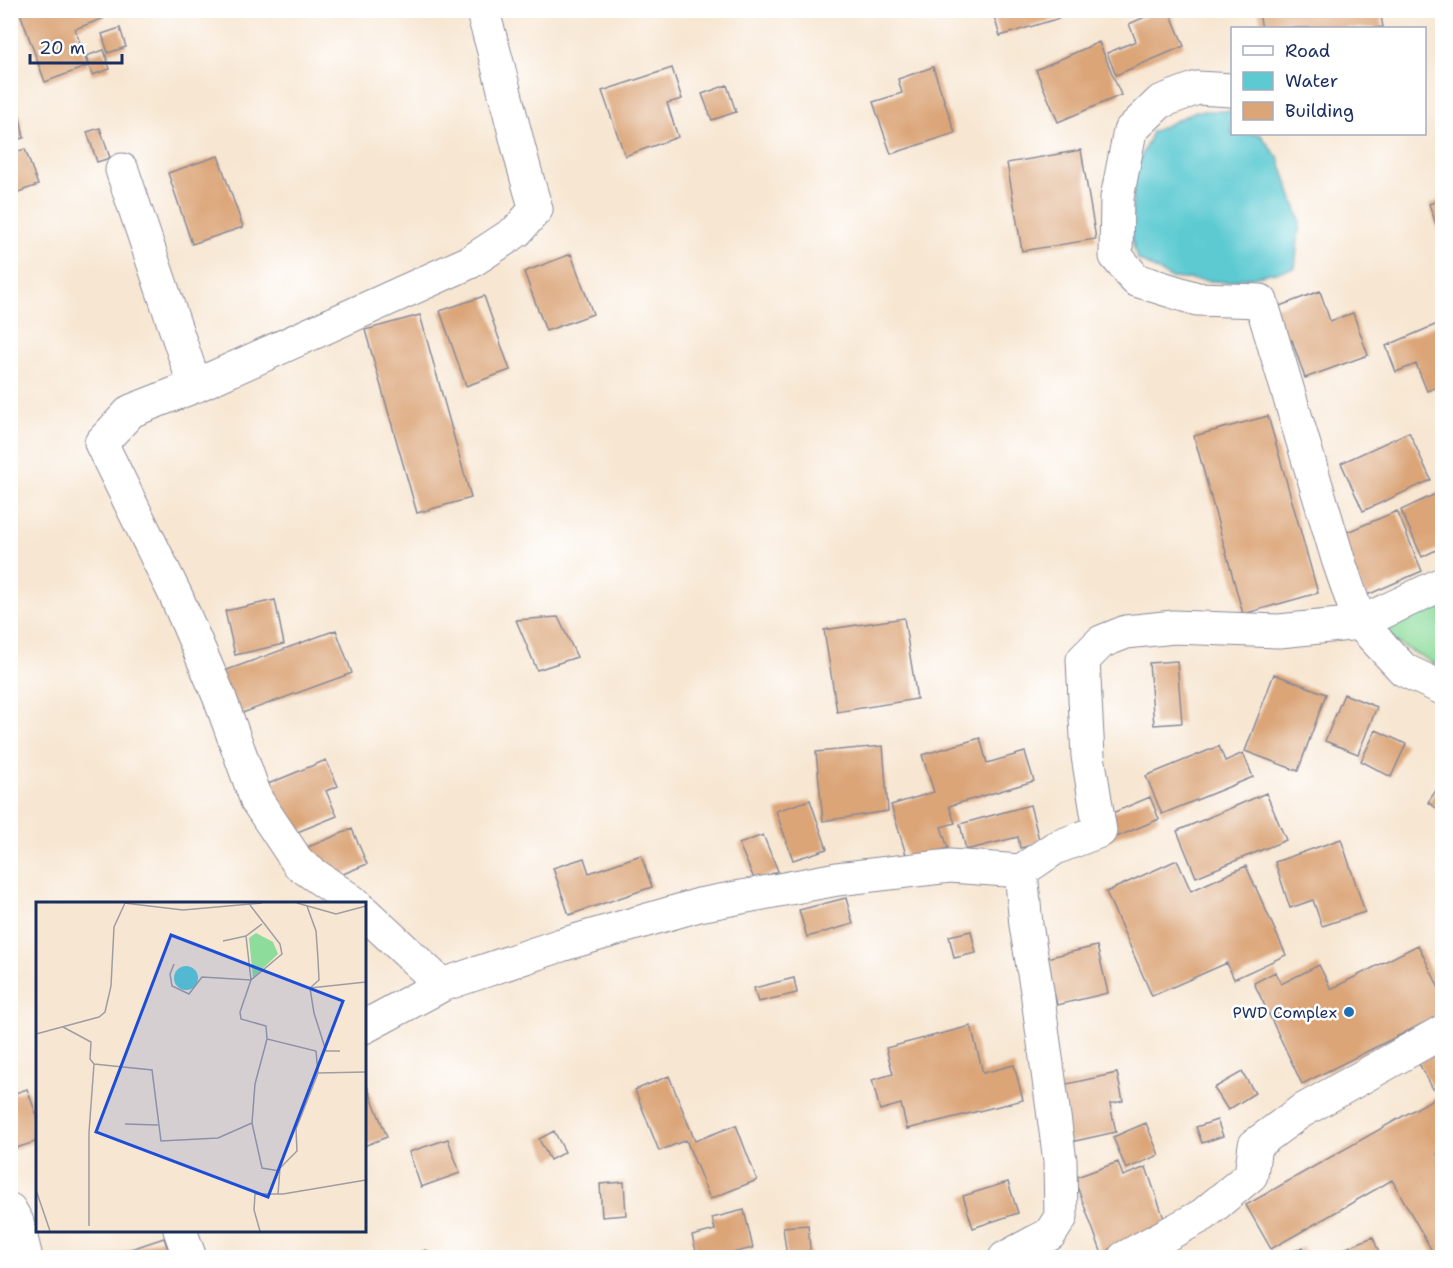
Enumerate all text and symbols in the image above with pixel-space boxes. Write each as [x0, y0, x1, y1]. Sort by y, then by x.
scale bar [30, 27, 122, 65]
legend [1231, 27, 1426, 135]
text: 20 m [39, 36, 85, 60]
text: Road [1285, 39, 1330, 63]
text: Water [1285, 69, 1338, 93]
text: Building [1285, 99, 1354, 123]
inset map [36, 902, 366, 1232]
place label: PWD Complex [1232, 1002, 1337, 1023]
marker: PWD Complex [1342, 1005, 1356, 1019]

